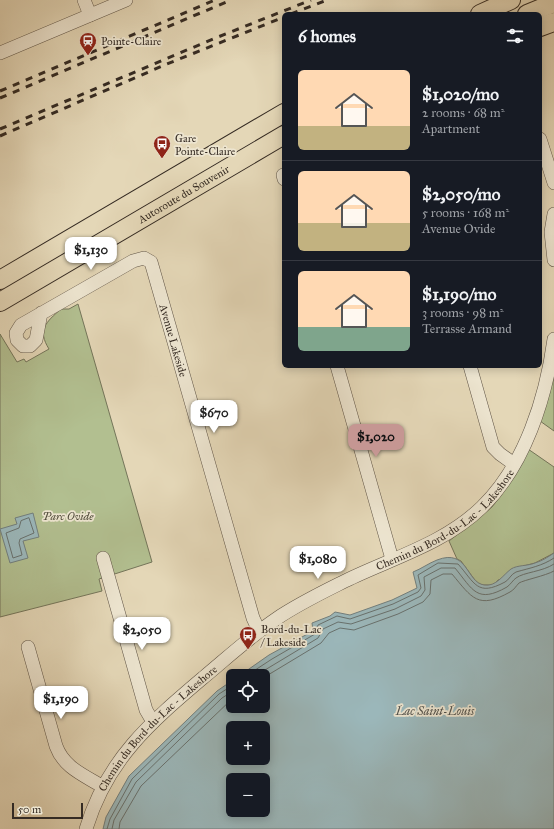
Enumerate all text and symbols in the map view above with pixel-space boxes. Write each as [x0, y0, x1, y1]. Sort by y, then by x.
icon: filters [504, 25, 526, 47]
text: 6 homes [298, 26, 356, 47]
station icon: Pointe-Claire [78, 31, 98, 56]
place label: Pointe-Claire [101, 35, 162, 48]
text: $1,020/mo [422, 84, 499, 105]
icon: home [330, 86, 378, 134]
text: 2 rooms · 68 m² [422, 105, 504, 121]
text: Apartment [422, 121, 480, 137]
place label: Gare Pointe-Claire [175, 132, 236, 158]
bus stop icon: Gare Pointe-Claire [152, 134, 172, 159]
street label: Autoroute du Souvenir [135, 162, 233, 227]
text: $2,050/mo [422, 184, 501, 205]
icon: home [330, 187, 378, 235]
text: 5 rooms · 168 m² [422, 205, 509, 221]
text: Avenue Ovide [422, 221, 496, 237]
pin: $1,130 [58, 237, 124, 271]
text: $1,130 [74, 242, 108, 258]
text: $1,190/mo [422, 284, 496, 305]
icon: home [330, 287, 378, 335]
street label: Avenue Lakeside [156, 302, 190, 379]
text: 3 rooms · 98 m² [422, 305, 504, 321]
text: Terrasse Armand [422, 321, 512, 337]
pin: $670 [190, 400, 238, 434]
text: $670 [200, 405, 228, 421]
pin: $1,020 [343, 424, 409, 458]
text: $1,020 [357, 429, 395, 445]
street label: Chemin du Bord-du-Lac - Lakeshore [374, 467, 517, 573]
park label: Parc Ovide [43, 510, 94, 523]
pin: $1,080 [285, 546, 351, 580]
text: $1,080 [299, 551, 337, 567]
pin: $2,050 [109, 617, 175, 651]
text: $2,050 [122, 622, 162, 638]
place label: Bord-du-Lac / Lakeside [260, 623, 322, 649]
bus stop icon: Bord-du-Lac / Lakeside [238, 625, 258, 650]
street label: Chemin du Bord-du-Lac - Lakeshore [96, 663, 220, 794]
map controls [226, 669, 270, 817]
button: locate [226, 669, 270, 713]
pin: $1,190 [28, 686, 94, 720]
text: $1,190 [43, 691, 79, 707]
water label: Lac Saint-Louis [395, 704, 475, 718]
button: + [226, 721, 270, 765]
button: − [226, 773, 270, 817]
scale bar [12, 801, 83, 820]
text: 50 m [18, 803, 41, 816]

